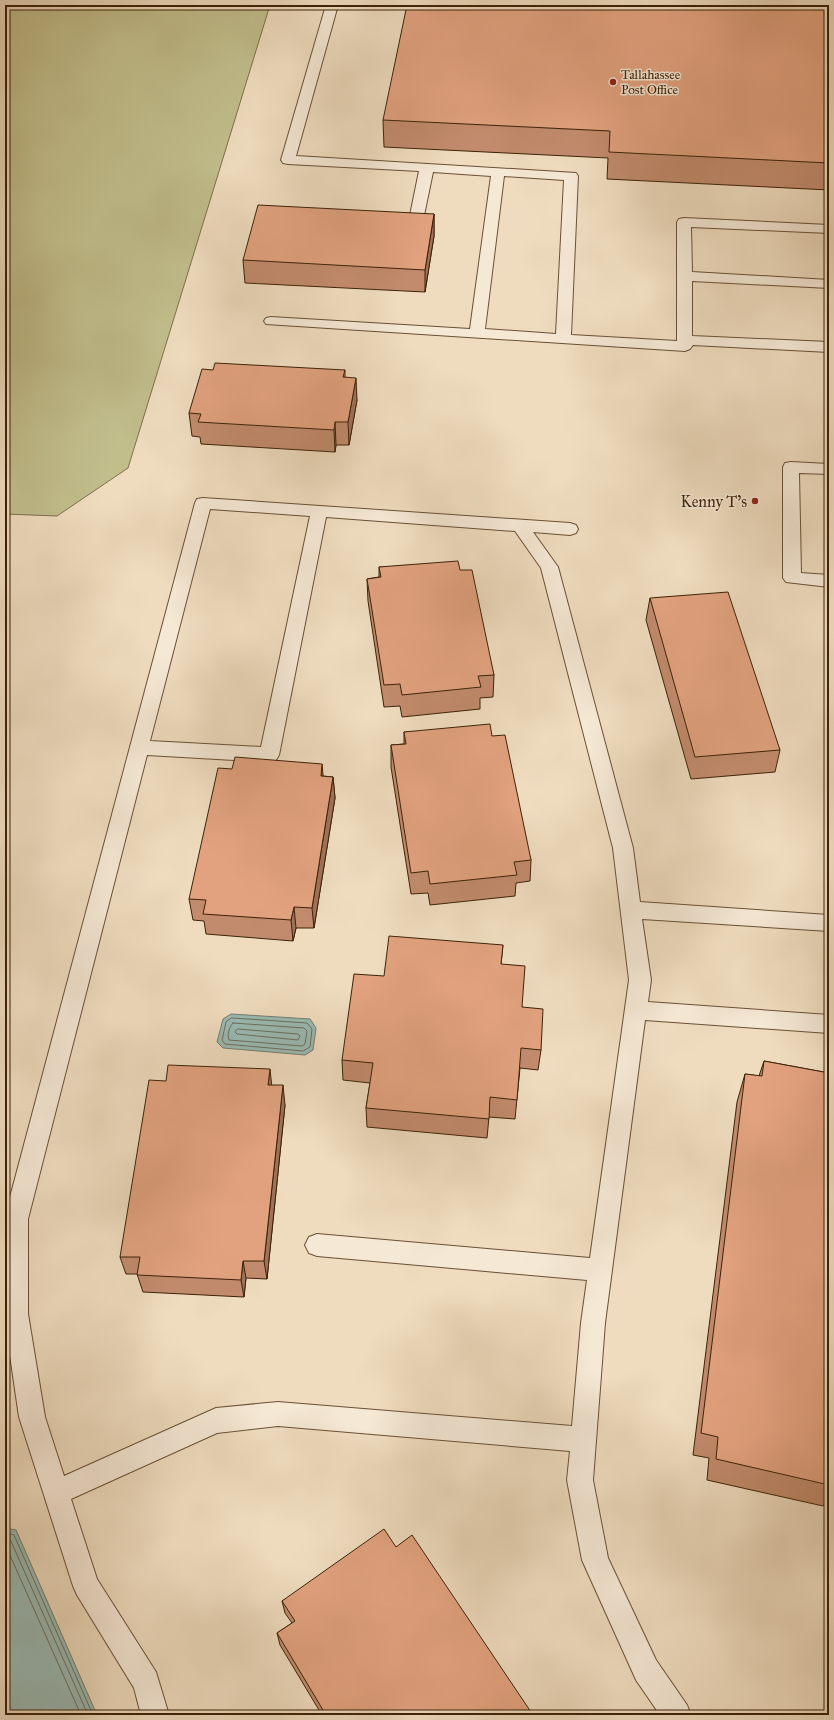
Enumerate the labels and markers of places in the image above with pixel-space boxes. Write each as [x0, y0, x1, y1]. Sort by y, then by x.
place label: Tallahassee Post Office [621, 67, 681, 98]
marker: Tallahassee Post Office [608, 77, 618, 87]
place label: Kenny T's [681, 492, 747, 511]
marker: Kenny T's [750, 496, 760, 506]

